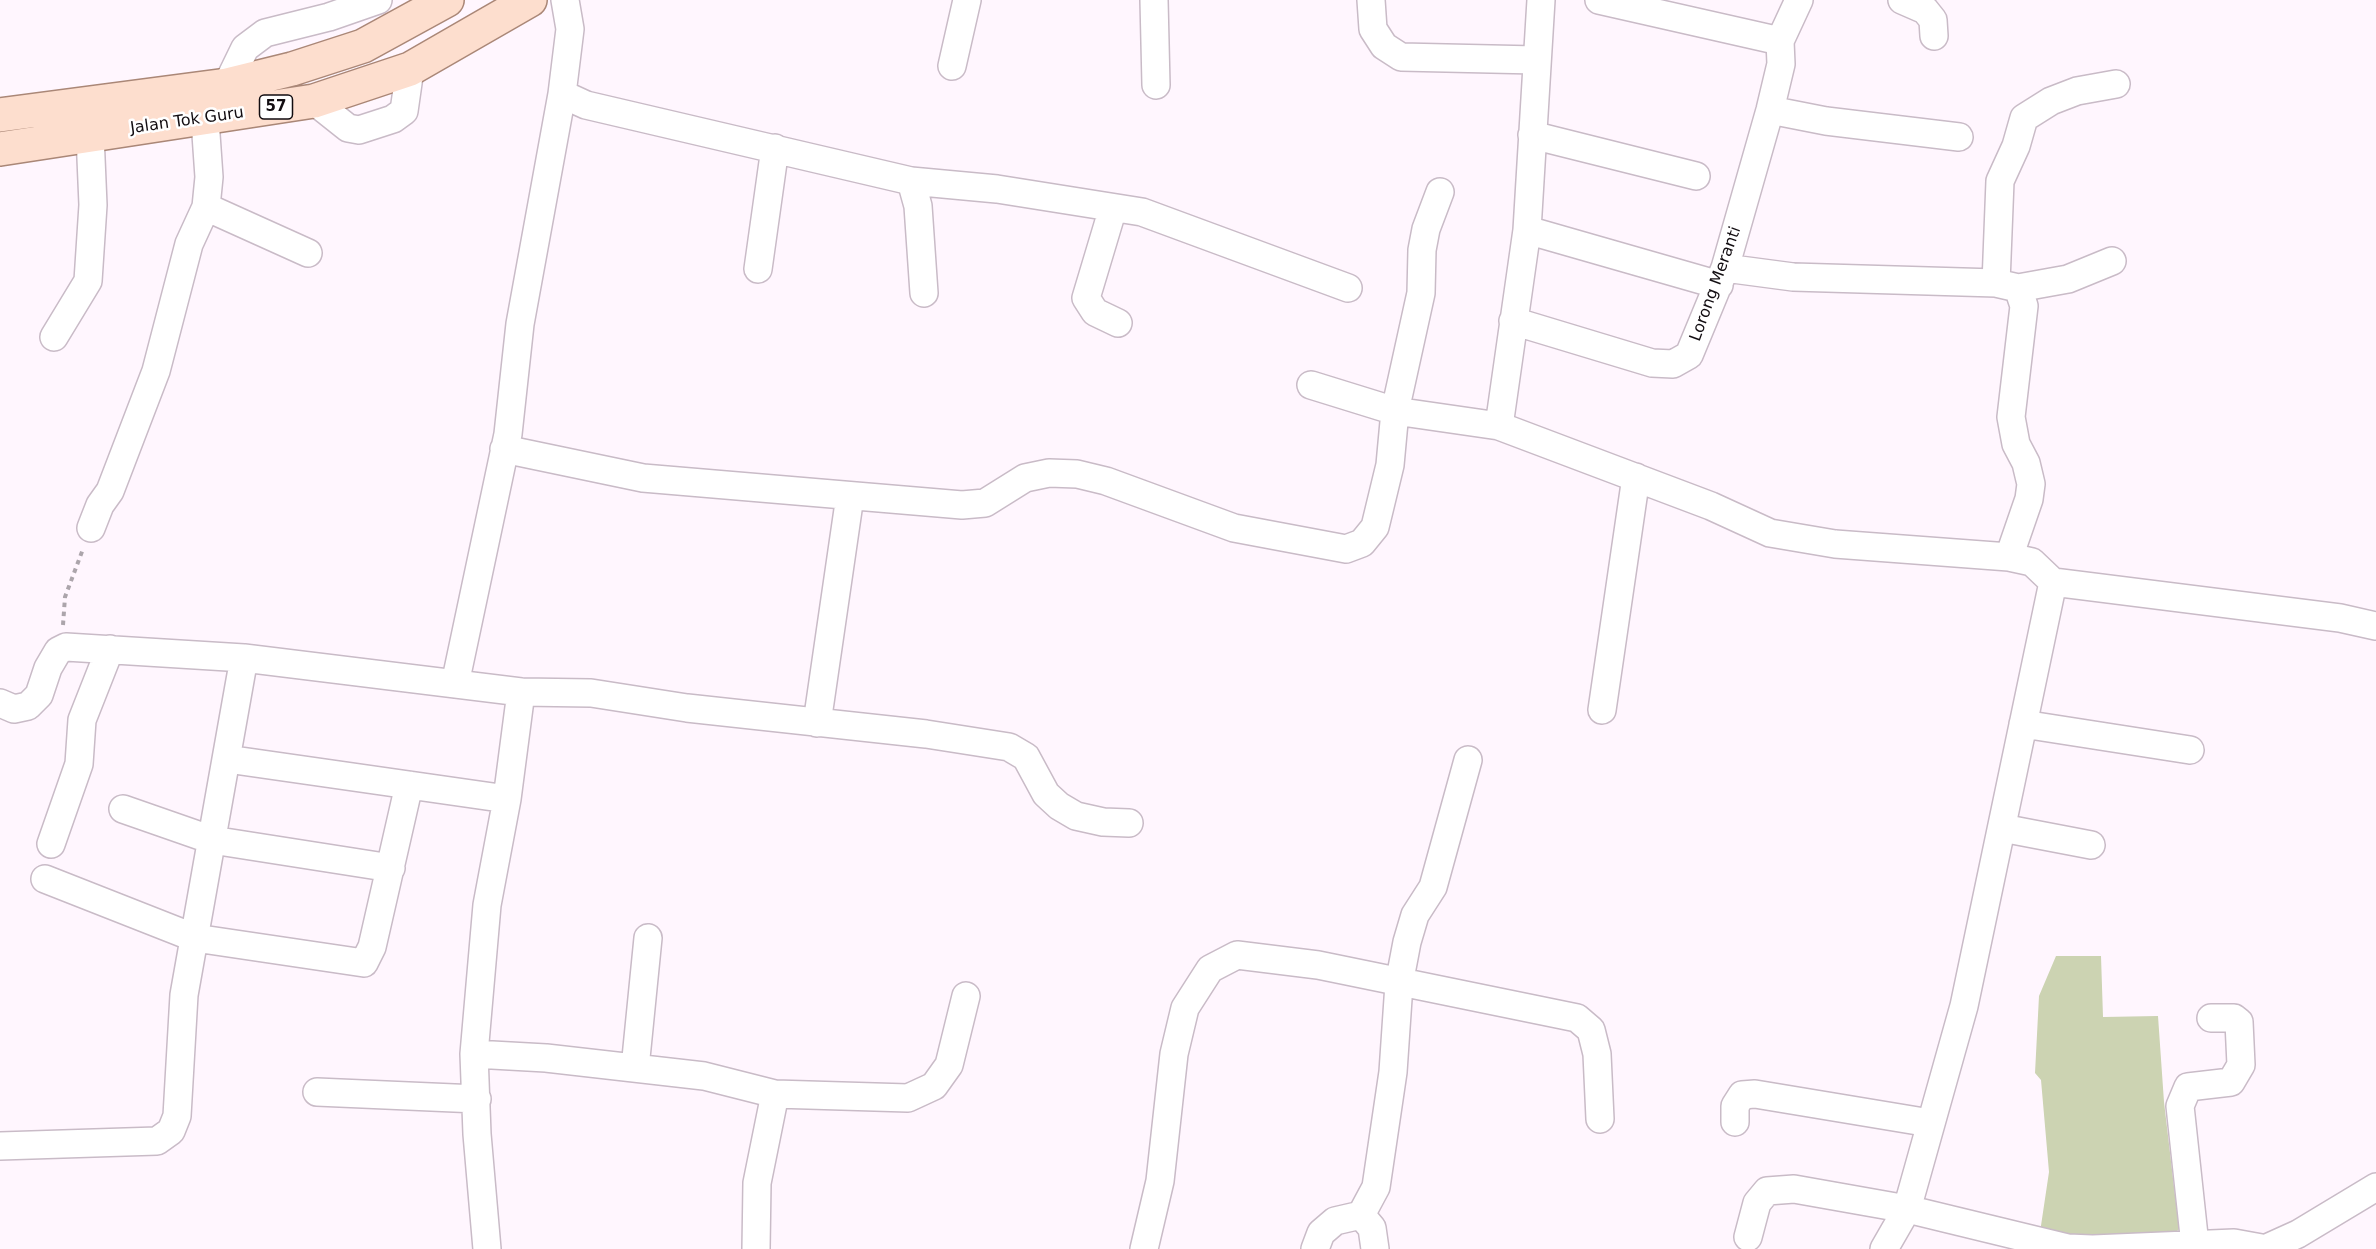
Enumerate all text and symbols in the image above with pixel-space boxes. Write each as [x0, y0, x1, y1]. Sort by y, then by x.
road number: 57 [260, 95, 292, 119]
street label: Jalan Tok Guru [129, 104, 245, 138]
street label: Lorong Meranti [1686, 224, 1746, 344]

